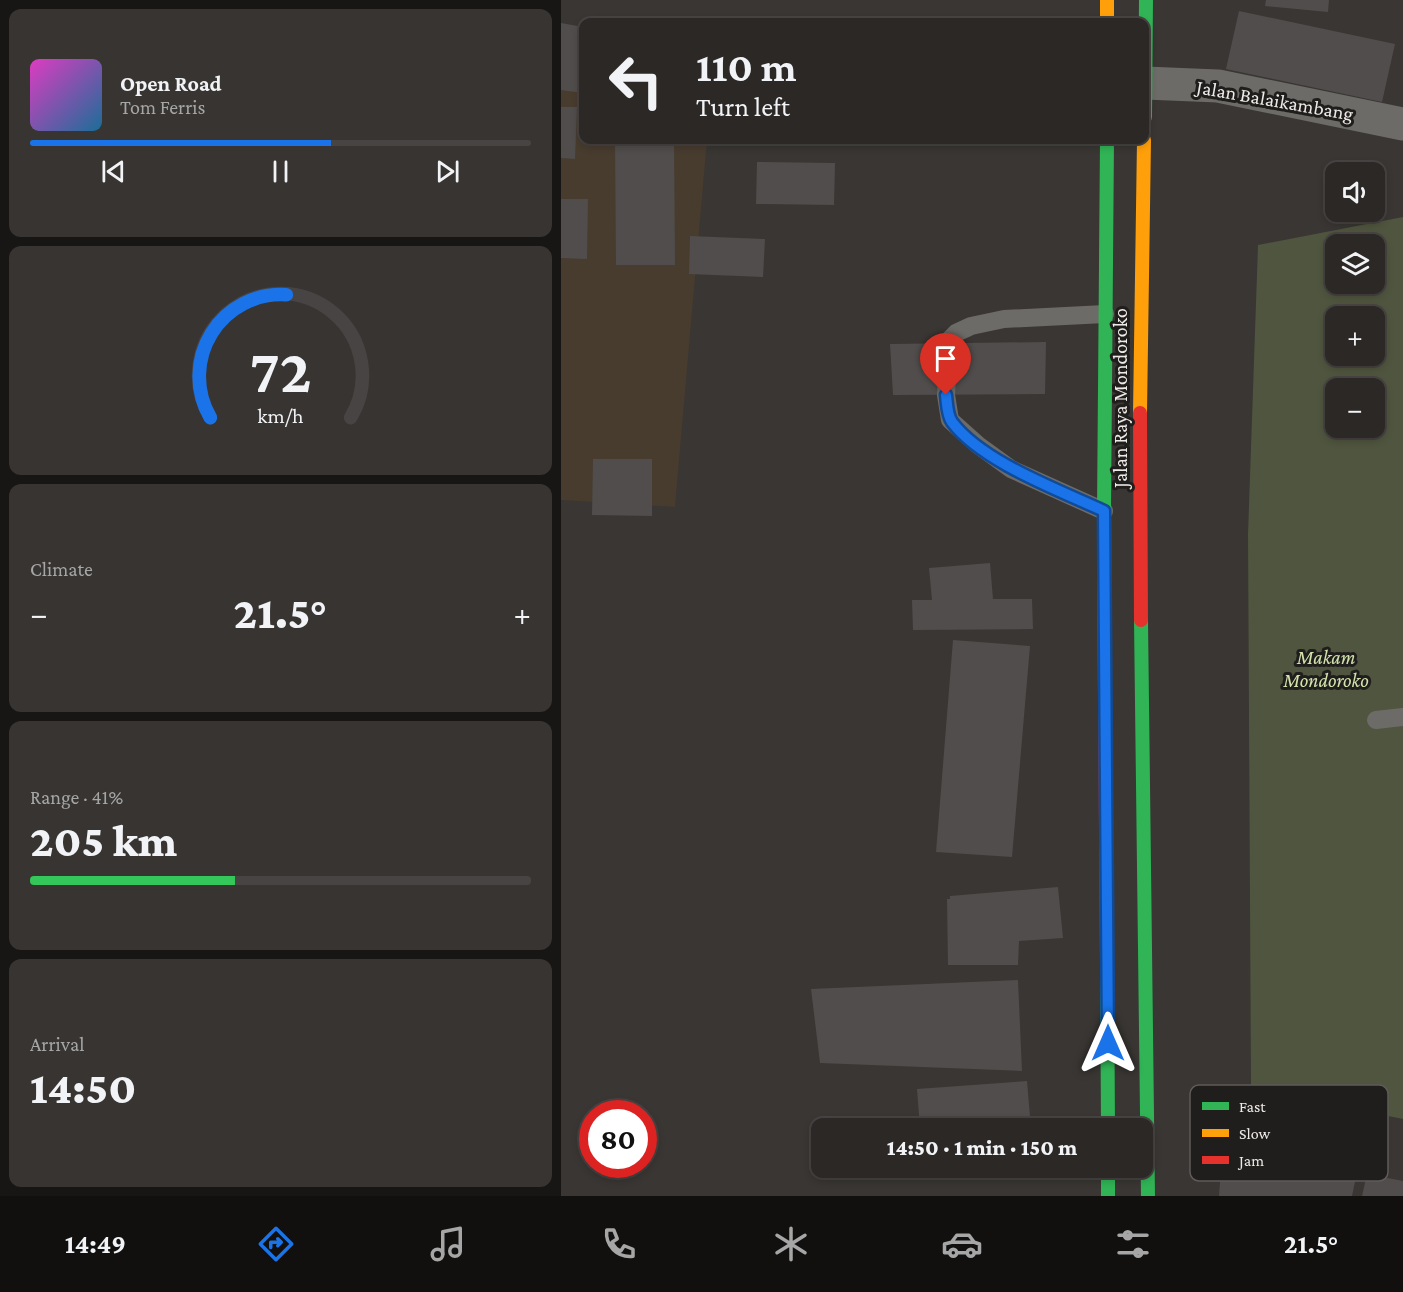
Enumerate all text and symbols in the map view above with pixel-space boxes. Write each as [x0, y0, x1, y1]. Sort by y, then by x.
icon: left [597, 42, 675, 120]
text: 110 m [696, 43, 797, 90]
text: Open Road [120, 71, 222, 96]
street label: Jalan Balaikambang [1193, 75, 1355, 126]
text: Turn left [696, 92, 790, 122]
text: Tom Ferris [120, 96, 205, 118]
icon: previous [97, 155, 130, 188]
icon: pause [264, 155, 297, 188]
icon: next [431, 155, 464, 188]
map controls [1325, 162, 1385, 438]
button: sound [1325, 162, 1385, 222]
button: layers [1325, 234, 1385, 294]
button: + [1325, 306, 1385, 366]
street label: Jalan Raya Mondoroko [1109, 308, 1132, 490]
pin [920, 333, 971, 395]
text: 72 [249, 336, 312, 405]
icon: arrive [929, 342, 962, 375]
button: − [1325, 378, 1385, 438]
text: km/h [257, 404, 304, 428]
text: Climate [30, 558, 93, 580]
text: 21.5° [234, 588, 327, 638]
text: − [30, 595, 47, 632]
text: + [514, 595, 531, 632]
park label: Makam Mondoroko [1282, 646, 1369, 691]
text: Range · 41% [30, 786, 123, 808]
text: 205 km [30, 816, 177, 866]
position arrow [1076, 1011, 1140, 1075]
text: Arrival [30, 1033, 84, 1055]
text: 14:50 [30, 1063, 136, 1113]
legend [1190, 1085, 1388, 1181]
text: Fast [1239, 1098, 1266, 1115]
speed limit sign: 80 [579, 1100, 657, 1178]
text: Slow [1239, 1125, 1271, 1142]
text: 14:50 · 1 min · 150 m [887, 1135, 1077, 1160]
text: Jam [1237, 1152, 1264, 1170]
icon: directions [255, 1223, 297, 1265]
icon: music [427, 1223, 469, 1265]
icon: phone [598, 1223, 640, 1265]
icon: climate [770, 1223, 812, 1265]
icon: car [941, 1223, 983, 1265]
icon: filters [1112, 1223, 1154, 1265]
text: 14:49 [65, 1229, 126, 1259]
text: 21.5° [1284, 1229, 1338, 1259]

